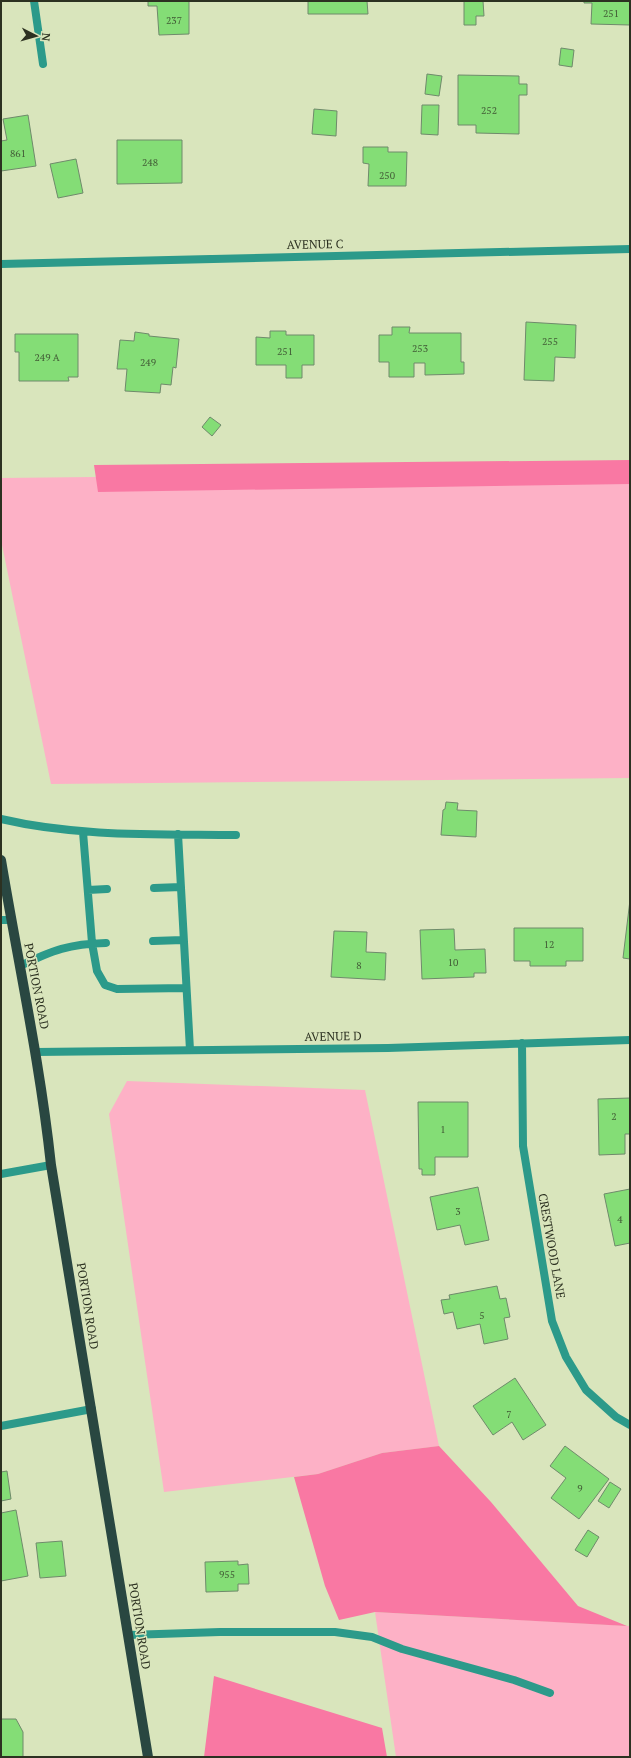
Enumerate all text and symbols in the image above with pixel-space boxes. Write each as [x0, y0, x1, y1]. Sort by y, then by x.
house number: 251 [603, 7, 619, 20]
house number: 237 [166, 14, 182, 27]
north arrow [16, 16, 56, 56]
text: N [38, 32, 53, 43]
house number: 252 [481, 104, 497, 117]
house number: 861 [10, 147, 26, 160]
house number: 248 [142, 156, 158, 169]
house number: 250 [379, 169, 395, 182]
street label: AVENUE C [287, 236, 344, 252]
house number: 255 [542, 335, 558, 348]
house number: 253 [412, 342, 428, 355]
house number: 251 [277, 345, 293, 358]
house number: 249 A [34, 351, 60, 364]
house number: 249 [140, 356, 156, 369]
house number: 12 [544, 938, 554, 951]
street label: PORTION ROAD [21, 942, 53, 1030]
house number: 10 [448, 956, 458, 969]
house number: 8 [356, 959, 362, 972]
street label: AVENUE D [304, 1028, 362, 1044]
house number: 2 [611, 1110, 617, 1123]
house number: 1 [440, 1123, 446, 1136]
street label: CRESTWOOD LANE [535, 1192, 569, 1300]
house number: 3 [455, 1205, 461, 1218]
house number: 4 [617, 1213, 623, 1226]
street label: PORTION ROAD [74, 1262, 102, 1350]
house number: 5 [479, 1309, 485, 1322]
house number: 7 [506, 1408, 512, 1421]
house number: 9 [577, 1482, 583, 1495]
house number: 955 [219, 1568, 235, 1581]
street label: PORTION ROAD [126, 1582, 154, 1670]

